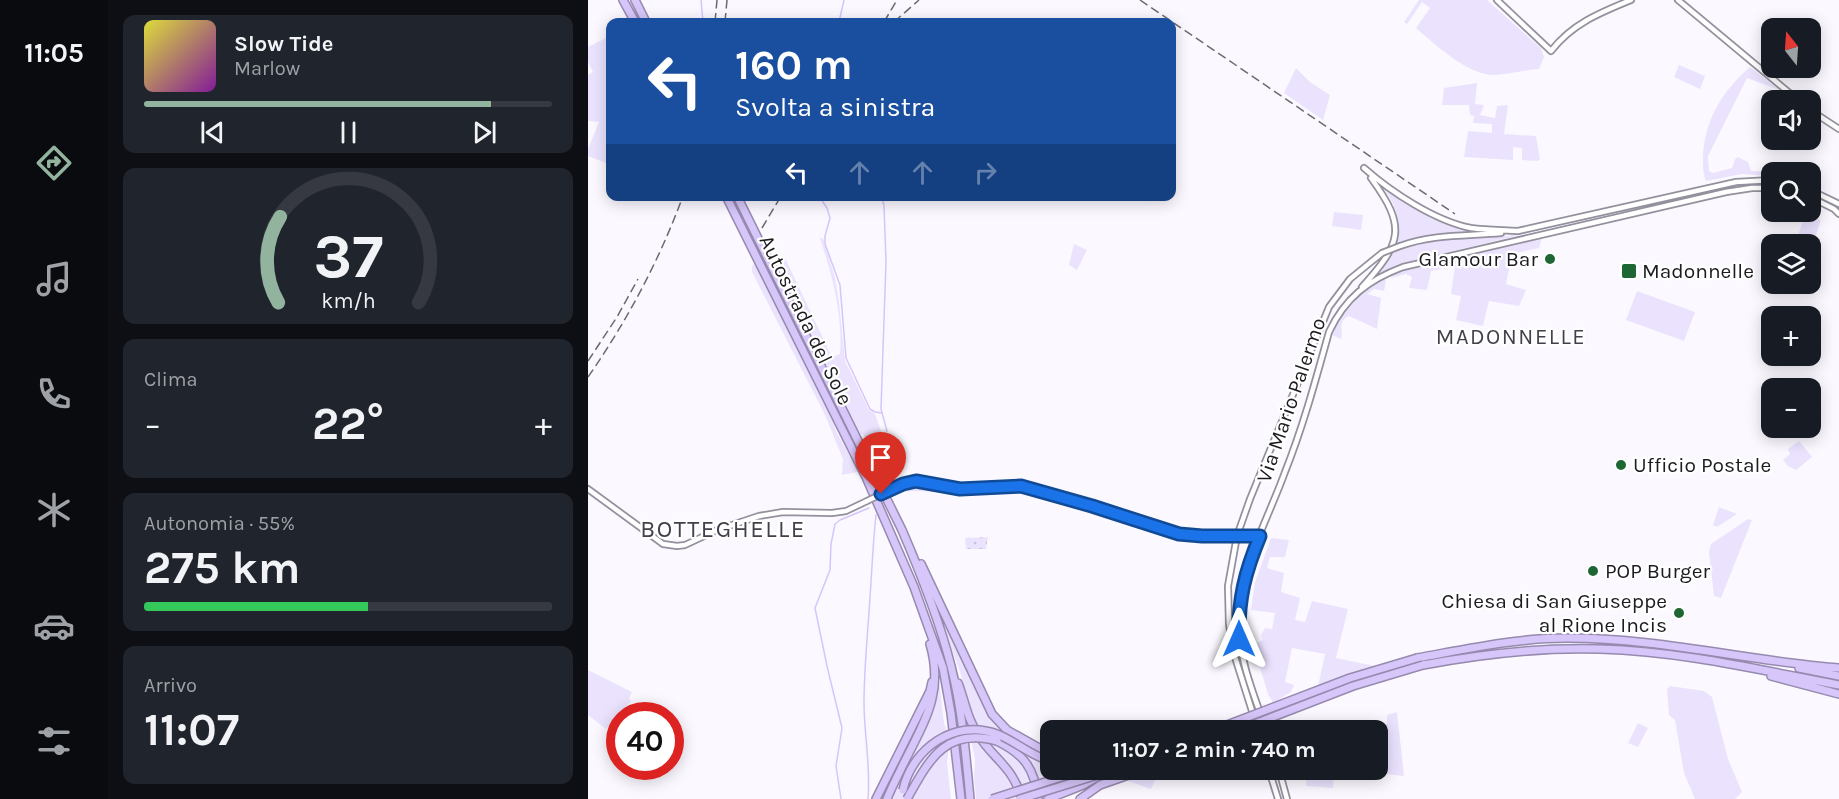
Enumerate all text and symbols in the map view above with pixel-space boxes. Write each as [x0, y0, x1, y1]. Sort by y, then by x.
north arrow [1761, 18, 1821, 78]
map controls [1761, 18, 1821, 438]
text: Slow Tide [234, 31, 334, 57]
text: 11:05 [24, 37, 84, 69]
text: 160 m [735, 40, 853, 90]
icon: left [636, 42, 714, 120]
text: Marlow [234, 57, 300, 80]
button: sound [1761, 90, 1821, 150]
text: Svolta a sinistra [735, 91, 935, 123]
icon: previous [196, 116, 229, 149]
icon: pause [332, 116, 365, 149]
icon: next [468, 116, 501, 149]
icon: directions [33, 142, 75, 184]
icon: left [780, 156, 813, 189]
icon: ahead [843, 156, 876, 189]
icon: ahead [906, 156, 939, 189]
icon: right [969, 156, 1002, 189]
button: search [1761, 162, 1821, 222]
text: 37 [313, 220, 383, 293]
street label: Autostrada del Sole [754, 231, 858, 409]
button: layers [1761, 234, 1821, 294]
place label: Glamour Bar [1418, 247, 1538, 271]
marker: Glamour Bar [1543, 252, 1557, 266]
icon: music [33, 258, 75, 300]
place label: Madonnelle [1642, 259, 1754, 283]
marker: Madonnelle [1620, 262, 1638, 280]
text: km/h [321, 289, 375, 314]
button: + [1761, 306, 1821, 366]
street label: Via Mario Palermo [1252, 314, 1330, 486]
district label: MADONNELLE [1436, 324, 1586, 350]
text: Clima [144, 368, 198, 391]
icon: phone [33, 373, 75, 415]
button: − [1761, 378, 1821, 438]
text: 22° [312, 398, 384, 450]
text: − [144, 405, 161, 443]
text: + [535, 405, 552, 443]
pin [855, 432, 906, 494]
icon: arrive [864, 441, 897, 474]
place label: Ufficio Postale [1633, 453, 1771, 477]
marker: Ufficio Postale [1614, 458, 1628, 472]
icon: climate [33, 489, 75, 531]
text: Autonomia · 55% [144, 512, 295, 535]
district label: BOTTEGHELLE [640, 515, 806, 543]
text: 275 km [144, 542, 301, 594]
place label: POP Burger [1605, 559, 1710, 583]
marker: POP Burger [1586, 564, 1600, 578]
place label: Chiesa di San Giuseppe al Rione Incis [1442, 589, 1667, 637]
icon: car [33, 605, 75, 647]
marker: Chiesa di San Giuseppe al Rione Incis [1672, 606, 1686, 620]
position arrow [1207, 607, 1271, 671]
text: Arrivo [144, 674, 197, 697]
speed limit sign: 40 [606, 702, 684, 780]
text: 11:07 [144, 704, 239, 756]
icon: filters [33, 720, 75, 762]
text: 11:07 · 2 min · 740 m [1112, 737, 1316, 763]

